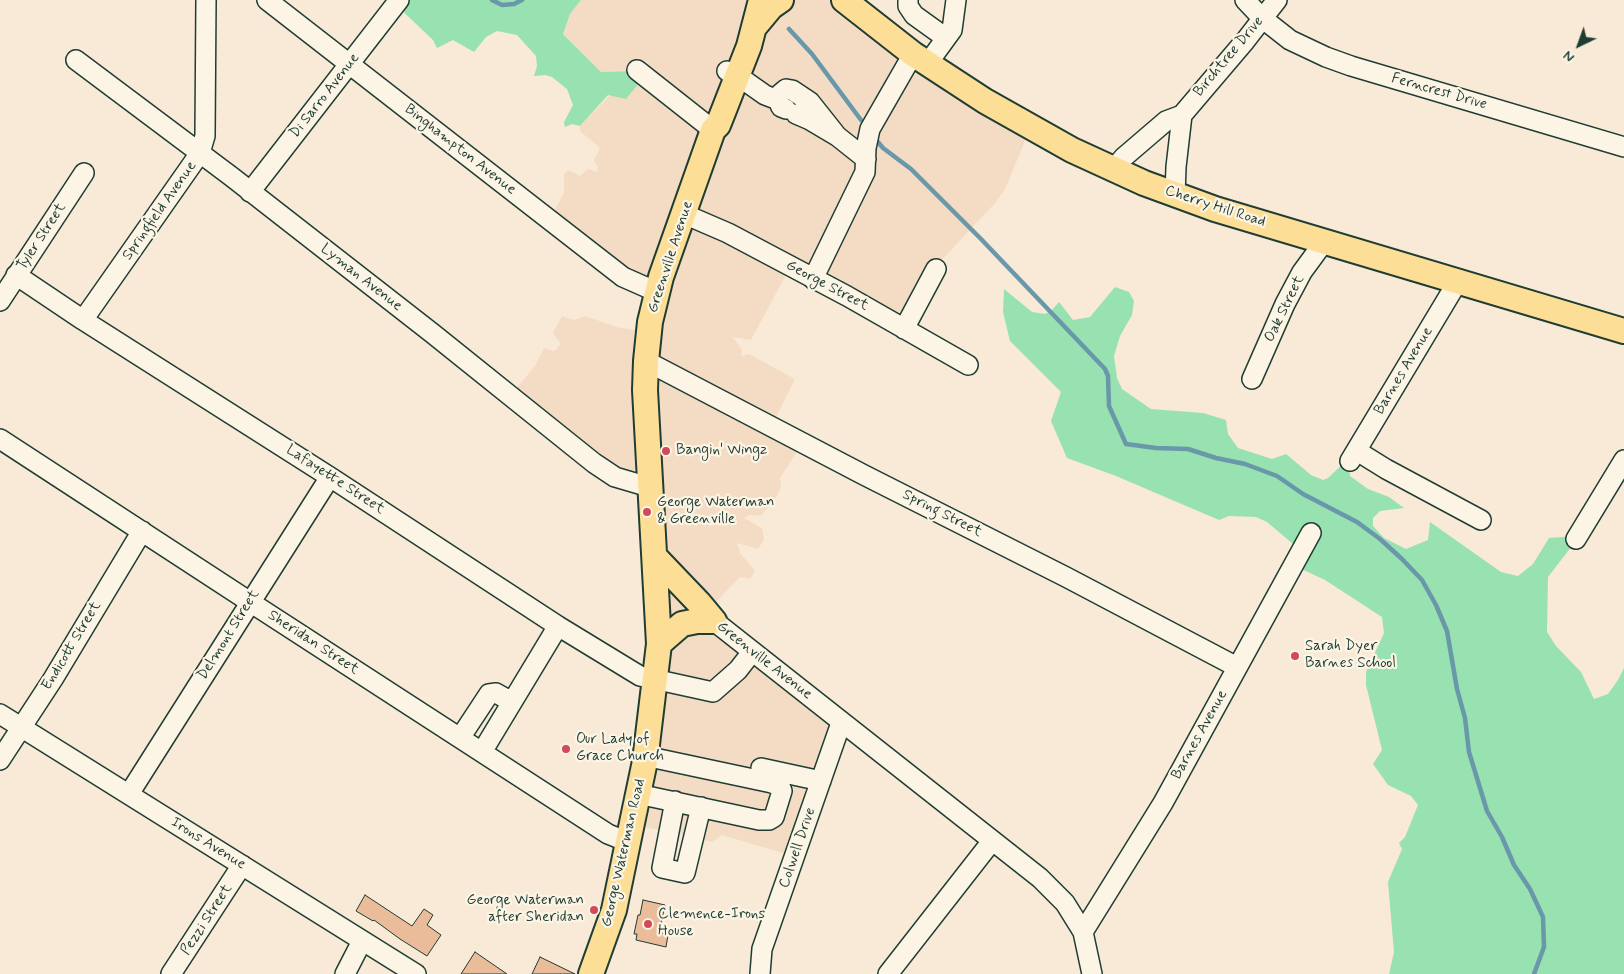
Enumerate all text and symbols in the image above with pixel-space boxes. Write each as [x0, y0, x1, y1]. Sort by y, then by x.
street label: Birchtree Drive [1190, 13, 1268, 101]
north arrow [1554, 20, 1604, 70]
text: N [1559, 46, 1578, 66]
street label: Di Sarro Avenue [286, 50, 364, 142]
street label: Ferncrest Drive [1389, 70, 1489, 114]
street label: Binghampton Avenue [400, 101, 520, 199]
street label: Springfield Avenue [119, 158, 201, 264]
street label: Cherry Hill Road [1162, 182, 1268, 232]
street label: Greenville Avenue [644, 199, 698, 315]
street label: Tyler Street [13, 200, 71, 274]
street label: Lyman Avenue [317, 240, 405, 316]
street label: George Street [783, 257, 871, 315]
street label: Oak Street [1261, 273, 1309, 345]
street label: Barnes Avenue [1371, 324, 1437, 418]
street label: Lafayette Street [282, 441, 388, 519]
place label: Bangin' Wingz [676, 442, 767, 460]
marker: Bangin' Wingz [660, 445, 672, 457]
street label: Spring Street [899, 486, 985, 542]
place label: George Waterman & Greenville [657, 494, 775, 529]
marker: George Waterman & Greenville [641, 506, 653, 518]
street label: Delmont Street [194, 586, 264, 684]
street label: Endicott Street [38, 598, 106, 694]
street label: Sheridan Street [264, 607, 362, 679]
street label: Greenville Avenue [713, 618, 815, 704]
place label: Sarah Dyer Barnes School [1305, 638, 1396, 673]
marker: Sarah Dyer Barnes School [1289, 650, 1301, 662]
street label: Barnes Avenue [1168, 687, 1232, 783]
place label: Our Lady of Grace Church [576, 731, 664, 766]
marker: Our Lady of Grace Church [560, 743, 572, 755]
street label: George Waterman Road [598, 777, 650, 929]
street label: Colwell Drive [776, 805, 820, 891]
street label: Irons Avenue [167, 814, 249, 874]
street label: Pezzi Street [177, 881, 237, 959]
place label: George Waterman after Sheridan [466, 892, 584, 927]
marker: George Waterman after Sheridan [588, 904, 600, 916]
place label: Clemence-Irons House [658, 906, 765, 941]
marker: Clemence-Irons House [642, 918, 654, 930]

